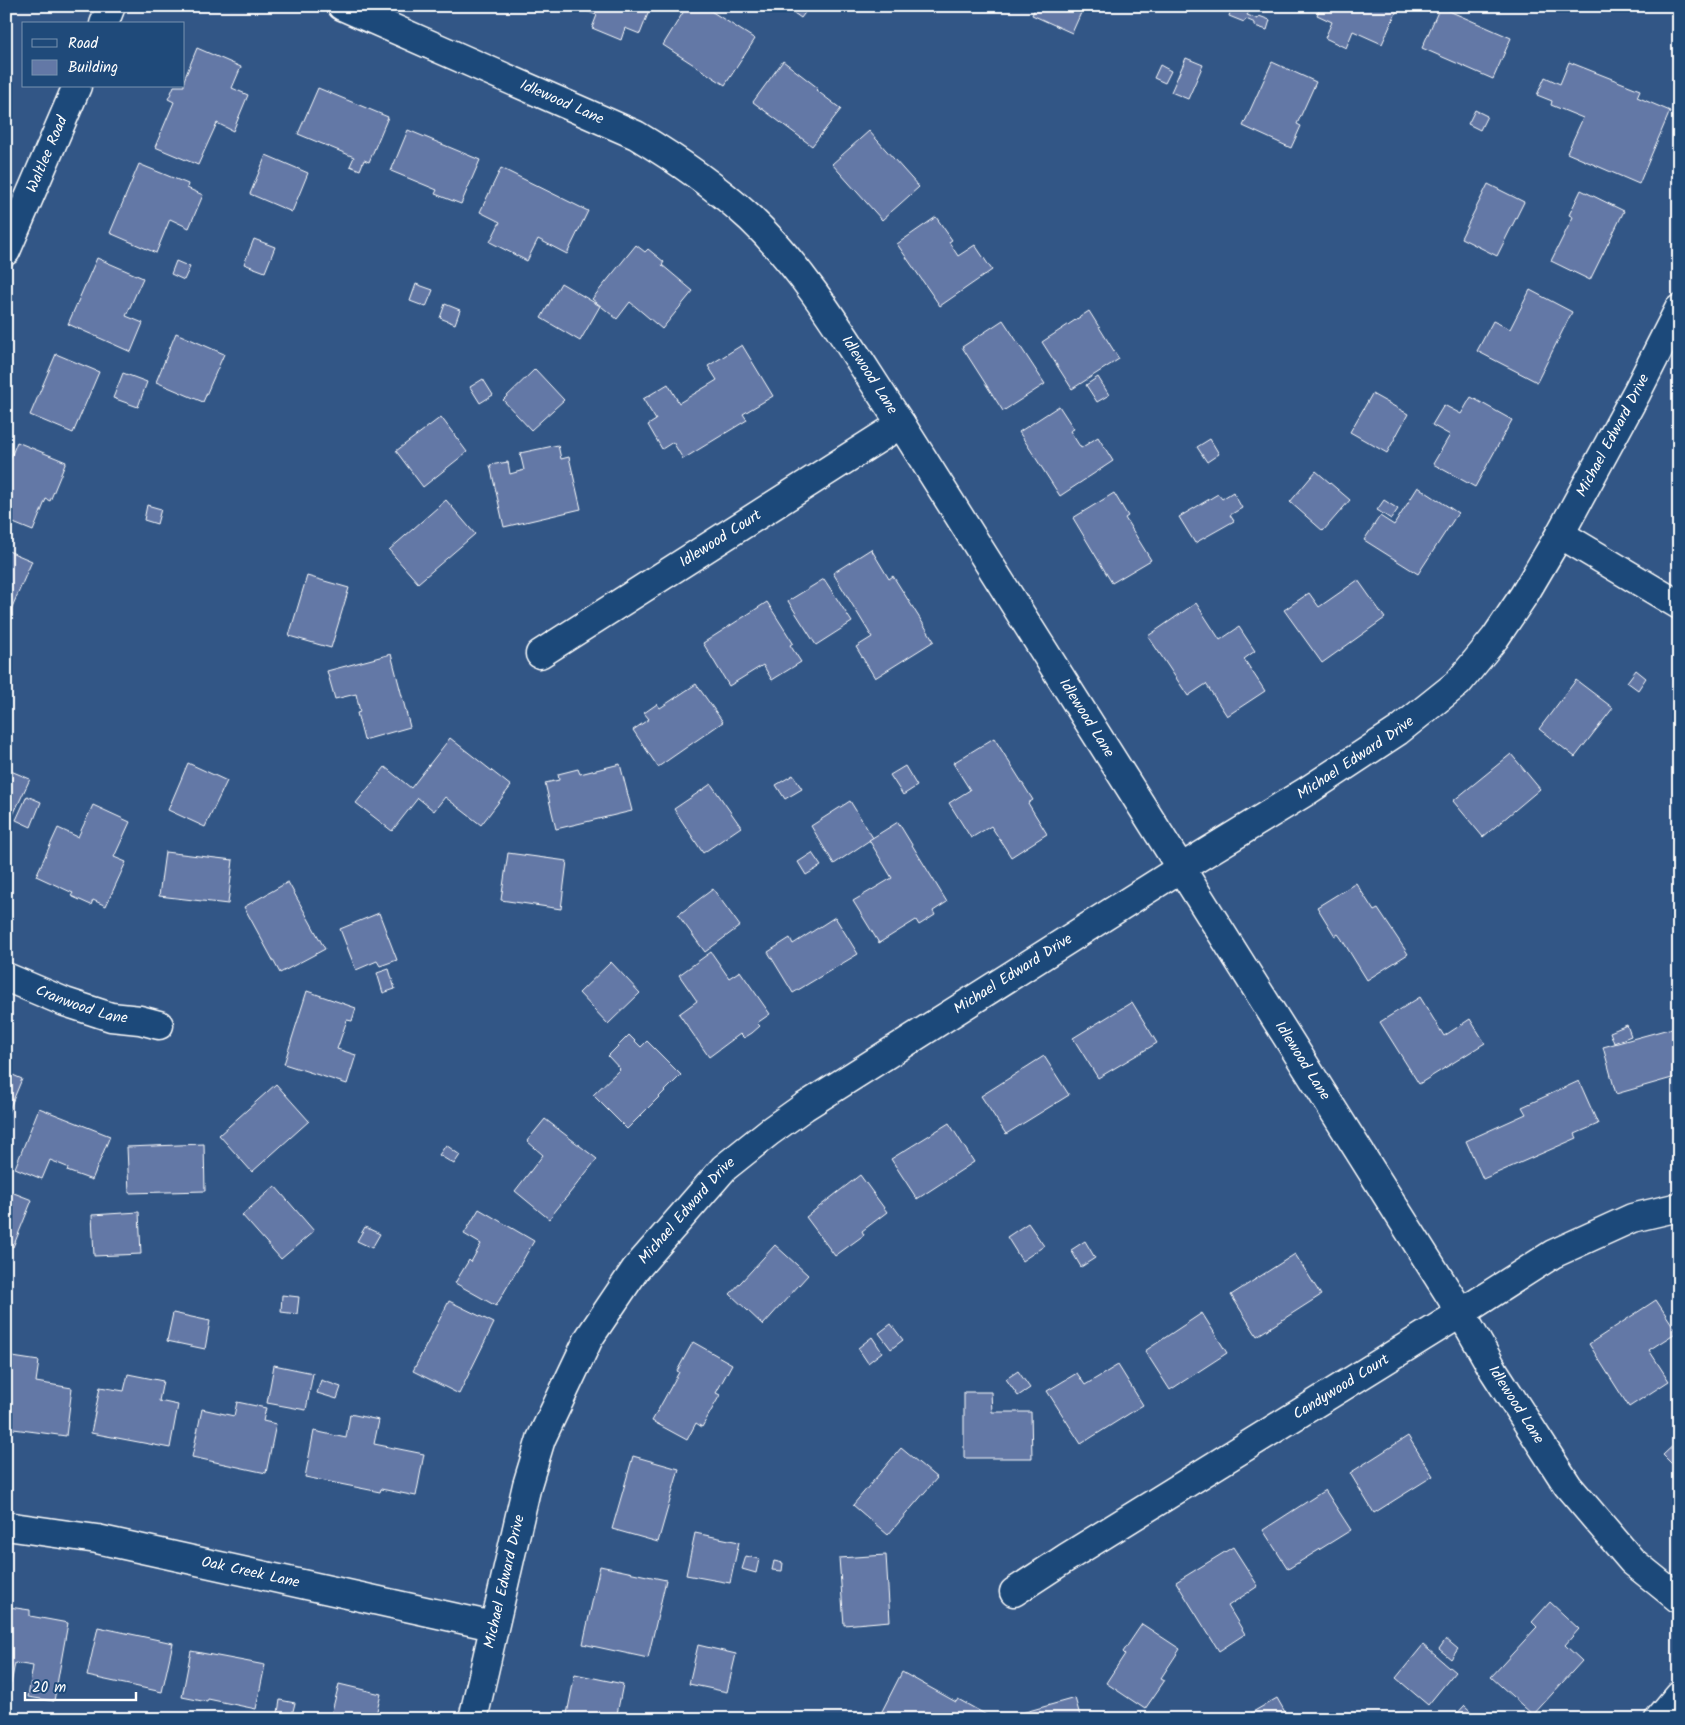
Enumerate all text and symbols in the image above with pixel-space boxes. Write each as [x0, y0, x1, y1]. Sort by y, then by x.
legend [22, 22, 185, 88]
text: Road [68, 32, 99, 56]
text: Building [68, 56, 118, 80]
street label: Idlewood Lane [516, 73, 608, 132]
street label: Waltlee Road [20, 112, 75, 197]
street label: Idlewood Lane [835, 331, 904, 420]
street label: Michael Edward Drive [1570, 369, 1656, 501]
street label: Idlewood Court [675, 504, 767, 574]
street label: Idlewood Lane [1052, 674, 1121, 763]
street label: Michael Edward Drive [1292, 710, 1420, 806]
street label: Michael Edward Drive [949, 927, 1078, 1021]
street label: Cranwood Lane [32, 979, 129, 1031]
street label: Idlewood Lane [1268, 1016, 1336, 1105]
street label: Michael Edward Drive [633, 1151, 741, 1270]
street label: Candywood Court [1288, 1348, 1394, 1426]
street label: Idlewood Lane [1481, 1361, 1550, 1449]
street label: Michael Edward Drive [478, 1512, 532, 1651]
street label: Oak Creek Lane [199, 1550, 302, 1595]
scale bar [25, 1670, 136, 1702]
text: 20 m [32, 1676, 66, 1700]

